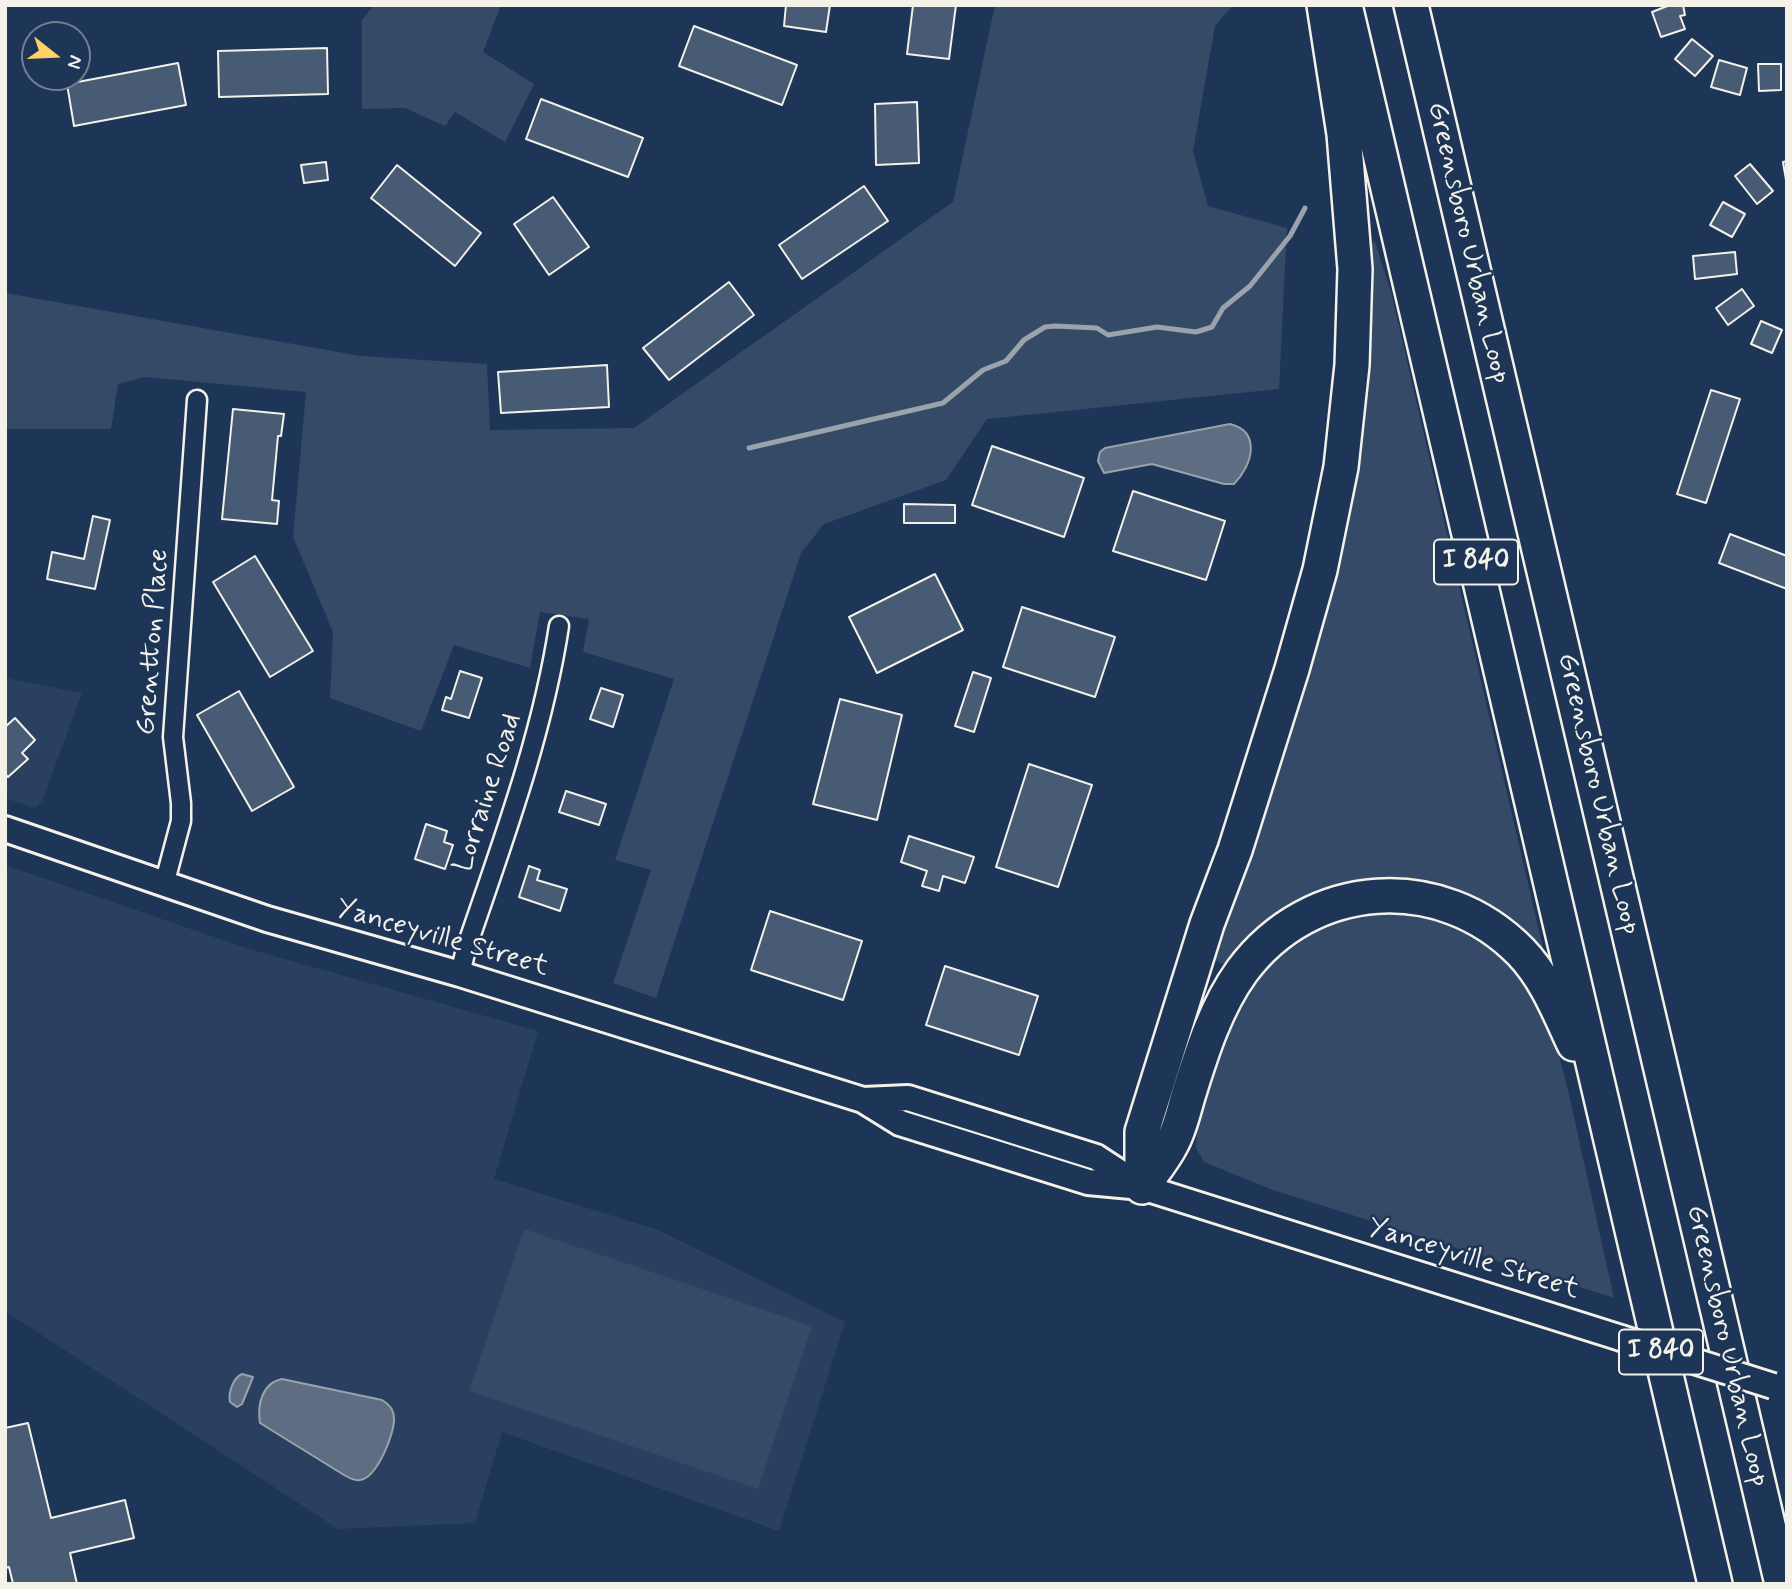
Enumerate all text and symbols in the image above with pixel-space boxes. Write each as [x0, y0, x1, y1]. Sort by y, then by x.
north arrow [21, 21, 91, 91]
text: N [61, 52, 88, 72]
street label: Greensboro Urban Loop [1418, 99, 1516, 387]
road number: I 840 [1434, 540, 1518, 584]
street label: Grentton Place [131, 548, 177, 736]
street label: Greensboro Urban Loop [1548, 650, 1646, 938]
street label: Lorraine Road [448, 710, 530, 876]
street label: Yanceyville Street [332, 893, 552, 985]
street label: Greensboro Urban Loop [1677, 1202, 1775, 1490]
street label: Yanceyville Street [1363, 1212, 1583, 1308]
road number: I 840 [1619, 1330, 1703, 1374]

